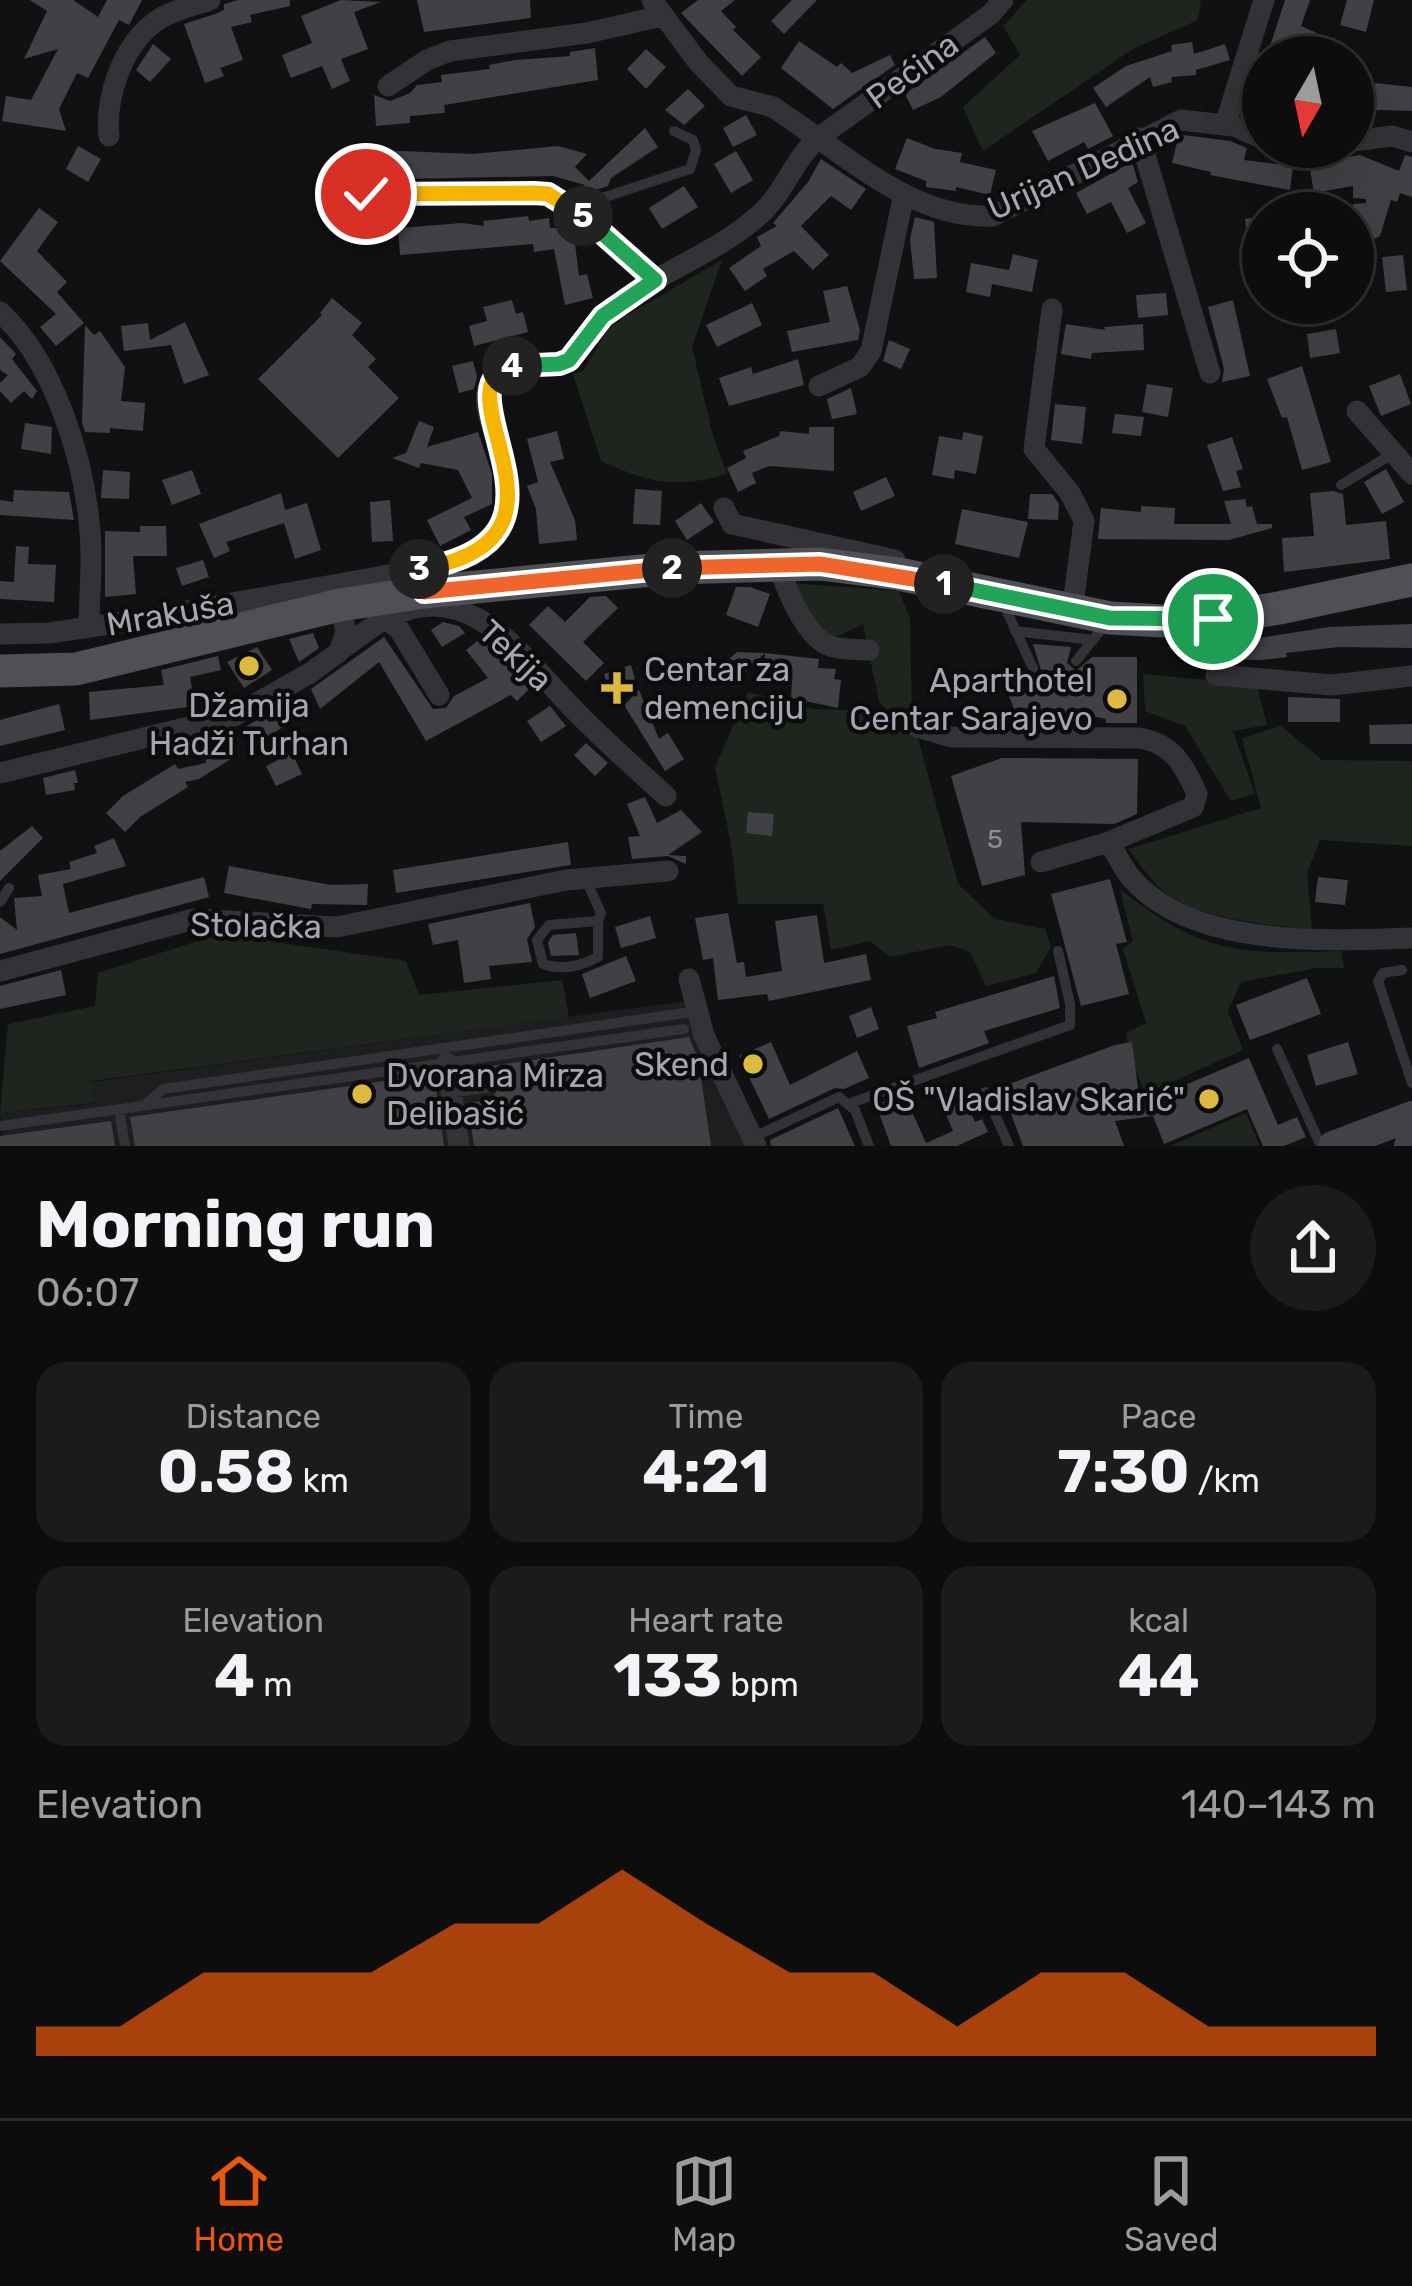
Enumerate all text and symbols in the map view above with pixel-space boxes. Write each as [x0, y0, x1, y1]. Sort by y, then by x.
street label: Pećina [859, 24, 966, 117]
north arrow [1242, 36, 1374, 168]
map controls [1242, 36, 1374, 324]
street label: Urijan Dedina [981, 109, 1185, 228]
pin [315, 143, 417, 245]
icon: check [333, 161, 399, 227]
pin: 5 [553, 186, 613, 246]
button: locate [1242, 192, 1374, 324]
text: 5 [572, 196, 594, 235]
pin: 4 [482, 336, 542, 396]
text: 4 [501, 346, 523, 385]
pin: 2 [642, 538, 702, 598]
pin: 3 [389, 539, 449, 599]
text: 2 [661, 548, 683, 587]
text: 3 [408, 549, 430, 588]
pin: 1 [914, 554, 974, 614]
text: 1 [936, 564, 952, 603]
pin [1162, 568, 1264, 670]
street label: Mrakuša [103, 583, 237, 644]
icon: arrive [1180, 586, 1246, 652]
street label: Tekija [471, 612, 560, 699]
place label: Centar za demenciju [644, 650, 804, 727]
marker: Džamija Hadži Turhan [236, 653, 262, 679]
place label: Aparthotel Centar Sarajevo [849, 661, 1093, 738]
marker: Centar za demenciju [601, 672, 633, 704]
place label: Džamija Hadži Turhan [149, 686, 349, 763]
marker: Aparthotel Centar Sarajevo [1104, 686, 1130, 712]
house number: 5 [987, 823, 1003, 855]
street label: Stolačka [190, 905, 322, 946]
place label: Skend [634, 1045, 729, 1084]
marker: Skend [740, 1051, 766, 1077]
place label: Dvorana Mirza Delibašić [386, 1056, 604, 1133]
place label: OŠ "Vladislav Skarić" [872, 1080, 1185, 1119]
marker: Dvorana Mirza Delibašić [349, 1081, 375, 1107]
marker: OŠ "Vladislav Skarić" [1196, 1086, 1222, 1112]
text: Morning run [36, 1185, 435, 1264]
button: share [1250, 1185, 1376, 1311]
text: 06:07 [36, 1270, 139, 1316]
text: Distance [186, 1397, 321, 1436]
text: Time [669, 1397, 743, 1436]
text: Pace [1121, 1397, 1197, 1436]
text: 0.58 [158, 1436, 295, 1507]
text: 4:21 [642, 1436, 770, 1507]
text: 7:30 [1057, 1436, 1190, 1507]
text: km [295, 1461, 349, 1500]
text: /km [1190, 1461, 1260, 1500]
text: Elevation [183, 1601, 324, 1640]
text: Heart rate [628, 1601, 784, 1640]
text: kcal [1128, 1601, 1189, 1640]
text: 4 [214, 1640, 255, 1711]
text: 133 [613, 1640, 722, 1711]
text: 44 [1118, 1640, 1200, 1711]
text: m [255, 1665, 293, 1704]
text: bpm [722, 1665, 799, 1704]
text: Elevation [36, 1782, 203, 1828]
text: 140–143 m [1181, 1782, 1376, 1828]
tab: Home [194, 2148, 284, 2259]
tab: Map [671, 2148, 737, 2259]
tab: Saved [1124, 2148, 1218, 2259]

